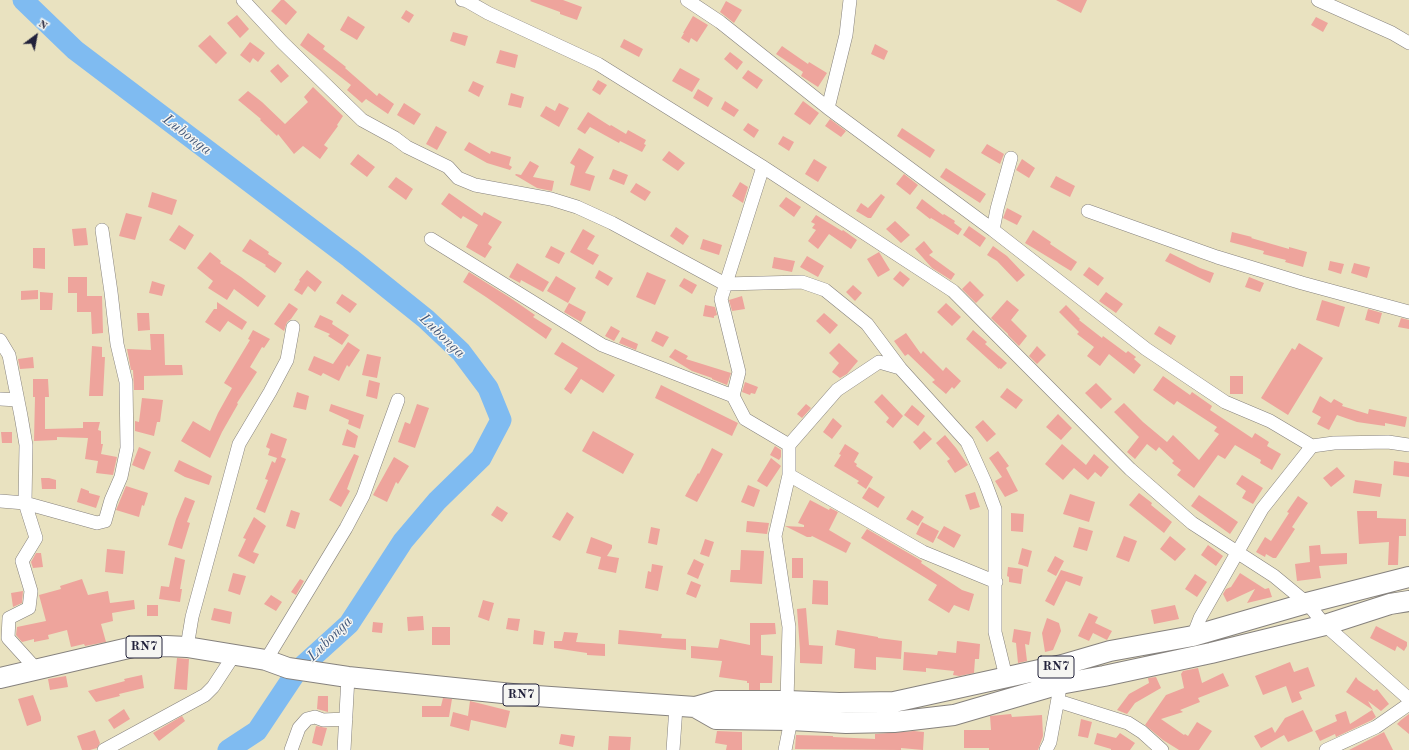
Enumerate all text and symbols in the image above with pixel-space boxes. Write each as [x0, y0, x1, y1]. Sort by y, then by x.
north arrow [16, 16, 56, 56]
text: N [36, 19, 49, 32]
water label: Lubonga [159, 111, 215, 159]
water label: Lubonga [415, 310, 469, 362]
water label: Lubonga [304, 613, 356, 665]
road number: RN7 [126, 636, 162, 658]
road number: RN7 [1038, 656, 1074, 678]
road number: RN7 [503, 684, 539, 706]

